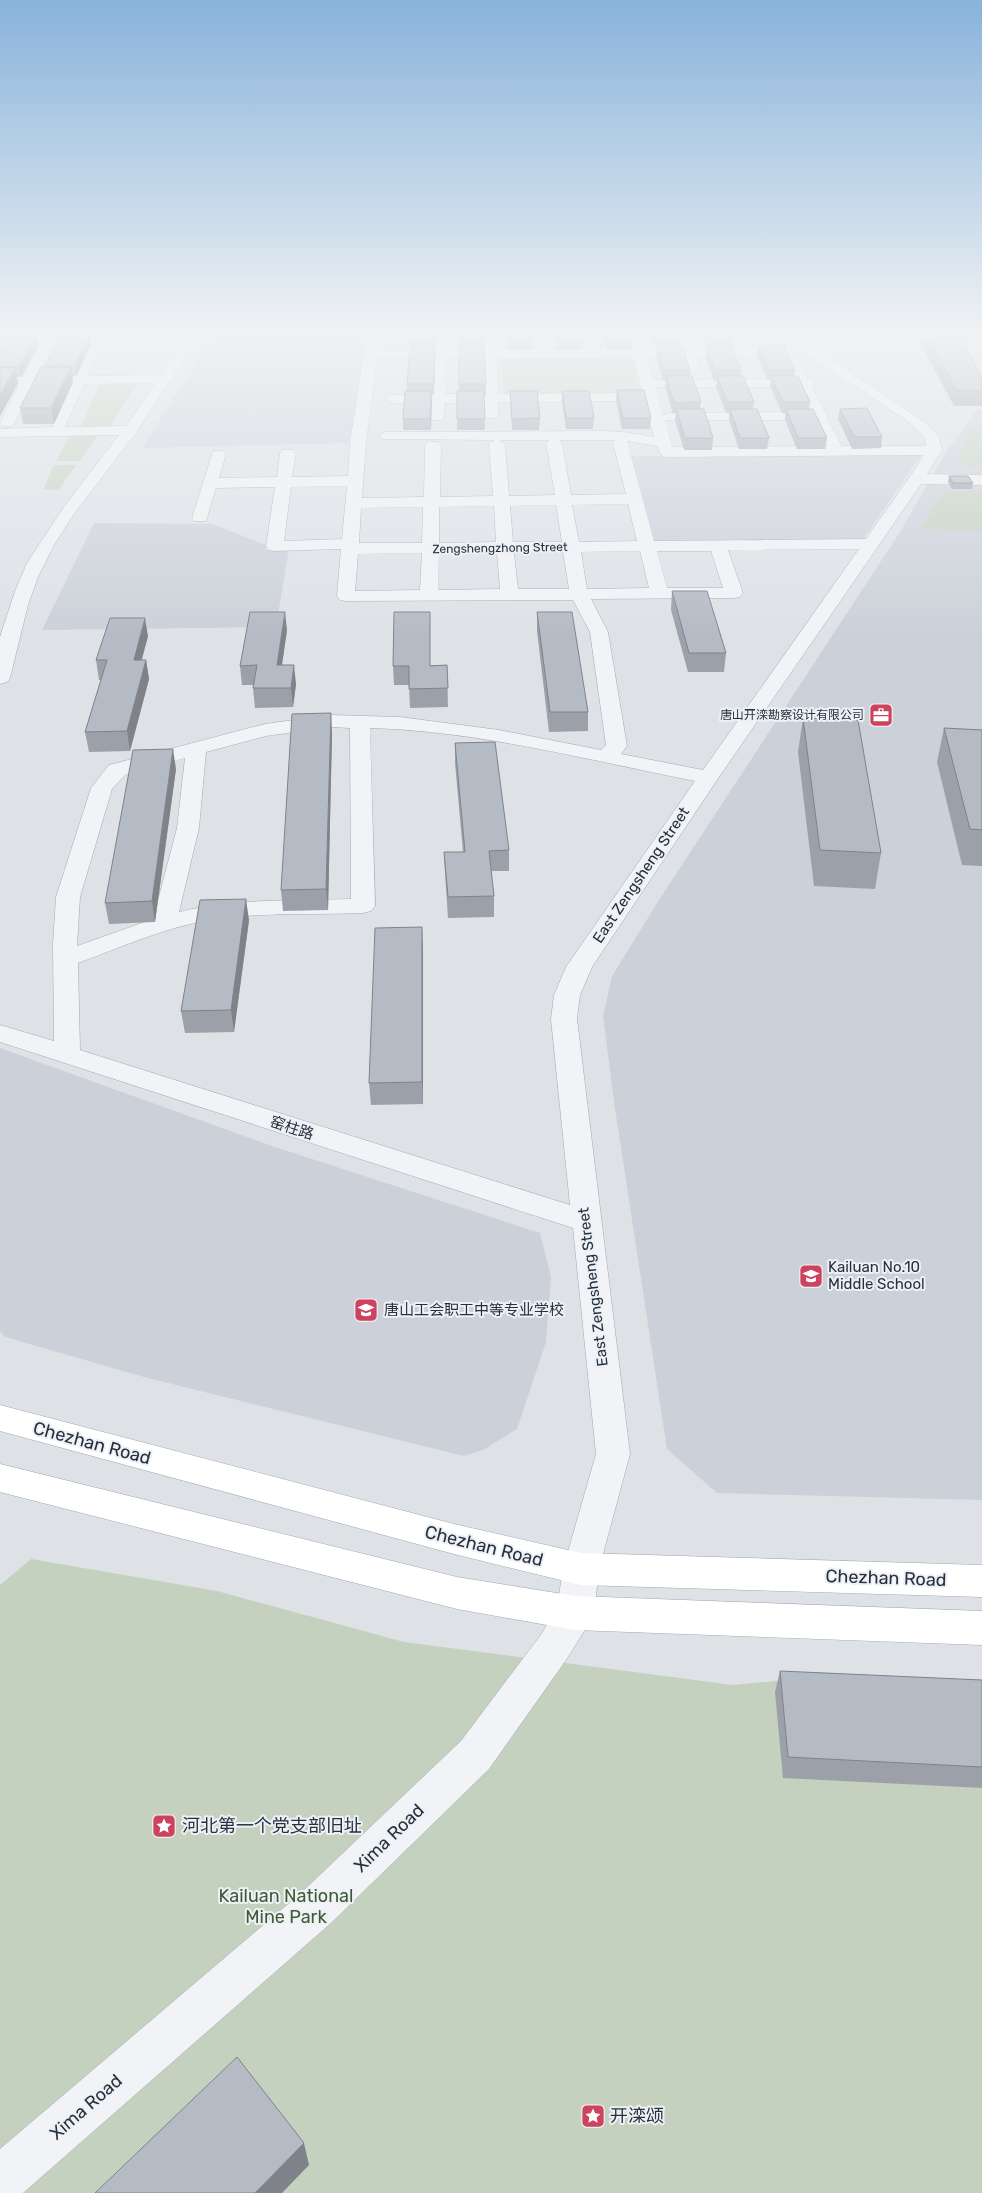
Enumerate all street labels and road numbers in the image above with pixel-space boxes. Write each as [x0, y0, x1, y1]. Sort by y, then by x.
street label: Zengshengzhong Street [432, 540, 568, 556]
street label: East Zengsheng Street [589, 804, 693, 946]
street label: 窑柱路 [268, 1112, 316, 1144]
street label: East Zengsheng Street [574, 1206, 612, 1368]
street label: Chezhan Road [31, 1417, 153, 1469]
street label: Chezhan Road [423, 1521, 545, 1571]
street label: Chezhan Road [825, 1565, 947, 1591]
street label: Xima Road [349, 1799, 429, 1877]
street label: Xima Road [45, 2070, 127, 2144]

